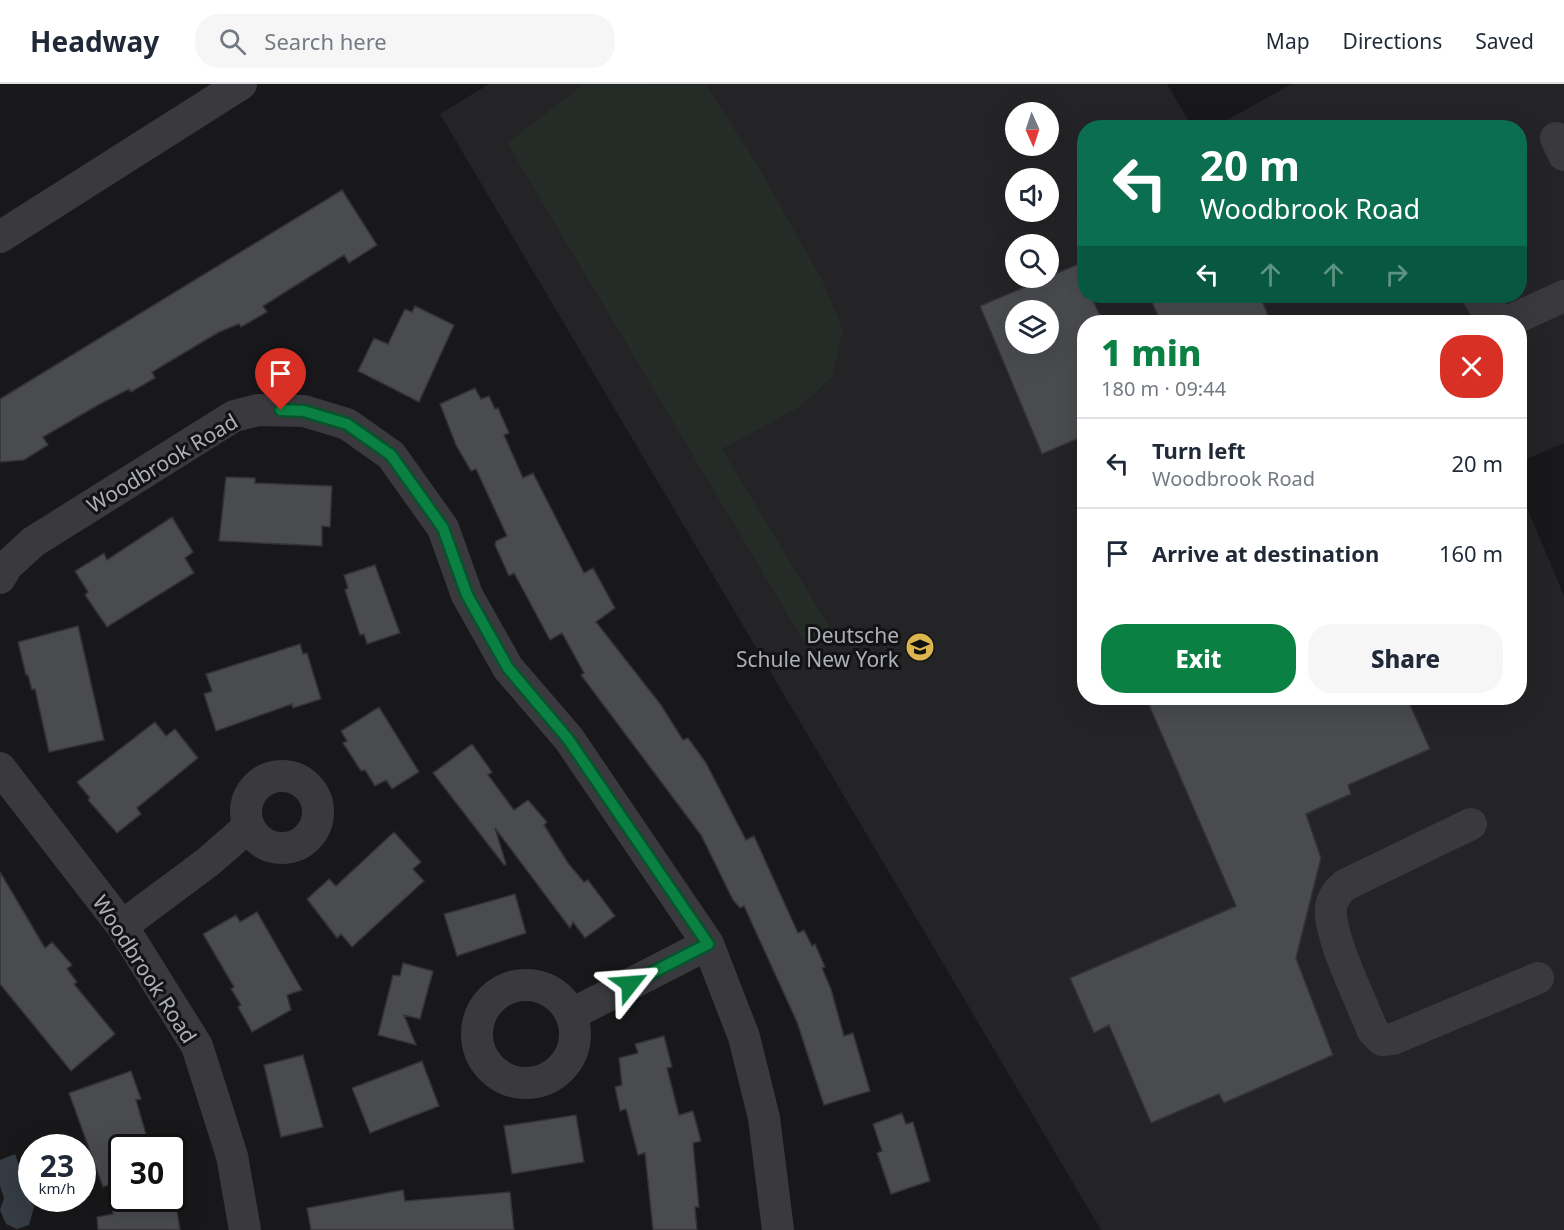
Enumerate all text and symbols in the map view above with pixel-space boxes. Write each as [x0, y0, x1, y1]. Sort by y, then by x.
search box [195, 14, 615, 68]
text: Headway [30, 22, 159, 60]
icon: search [216, 25, 249, 58]
text: Search here [264, 26, 387, 56]
text: Map [1266, 27, 1310, 55]
text: Directions [1343, 27, 1442, 55]
text: Saved [1475, 27, 1534, 55]
north arrow [1005, 102, 1059, 156]
map controls [1005, 102, 1059, 354]
text: 20 m [1200, 136, 1300, 193]
icon: left [1101, 144, 1179, 222]
button: sound [1005, 168, 1059, 222]
text: Woodbrook Road [1200, 190, 1420, 227]
button: search [1005, 234, 1059, 288]
icon: left [1191, 258, 1224, 291]
icon: ahead [1254, 258, 1287, 291]
icon: ahead [1317, 258, 1350, 291]
icon: right [1380, 258, 1413, 291]
button: layers [1005, 300, 1059, 354]
text: 1 min [1101, 328, 1202, 377]
button: close [1440, 335, 1503, 398]
pin [255, 348, 306, 410]
icon: arrive [264, 357, 297, 390]
text: 180 m · 09:44 [1101, 375, 1226, 402]
street label: Woodbrook Road [81, 407, 243, 519]
text: Turn left [1152, 435, 1246, 465]
icon: left [1101, 447, 1134, 480]
text: 20 m [1452, 448, 1503, 478]
text: Woodbrook Road [1152, 465, 1315, 492]
icon: arrive [1101, 537, 1134, 570]
text: Arrive at destination [1152, 538, 1379, 568]
text: 160 m [1439, 538, 1503, 568]
place label: Deutsche Schule New York [736, 621, 900, 673]
button: Exit [1101, 624, 1296, 693]
button: Share [1308, 624, 1503, 693]
school or university icon: Deutsche Schule New York [904, 631, 936, 663]
street label: Woodbrook Road [87, 890, 203, 1048]
position arrow [598, 952, 662, 1016]
speed limit sign: 30 [108, 1134, 186, 1212]
text: 23 [40, 1145, 74, 1186]
text: km/h [39, 1178, 75, 1198]

